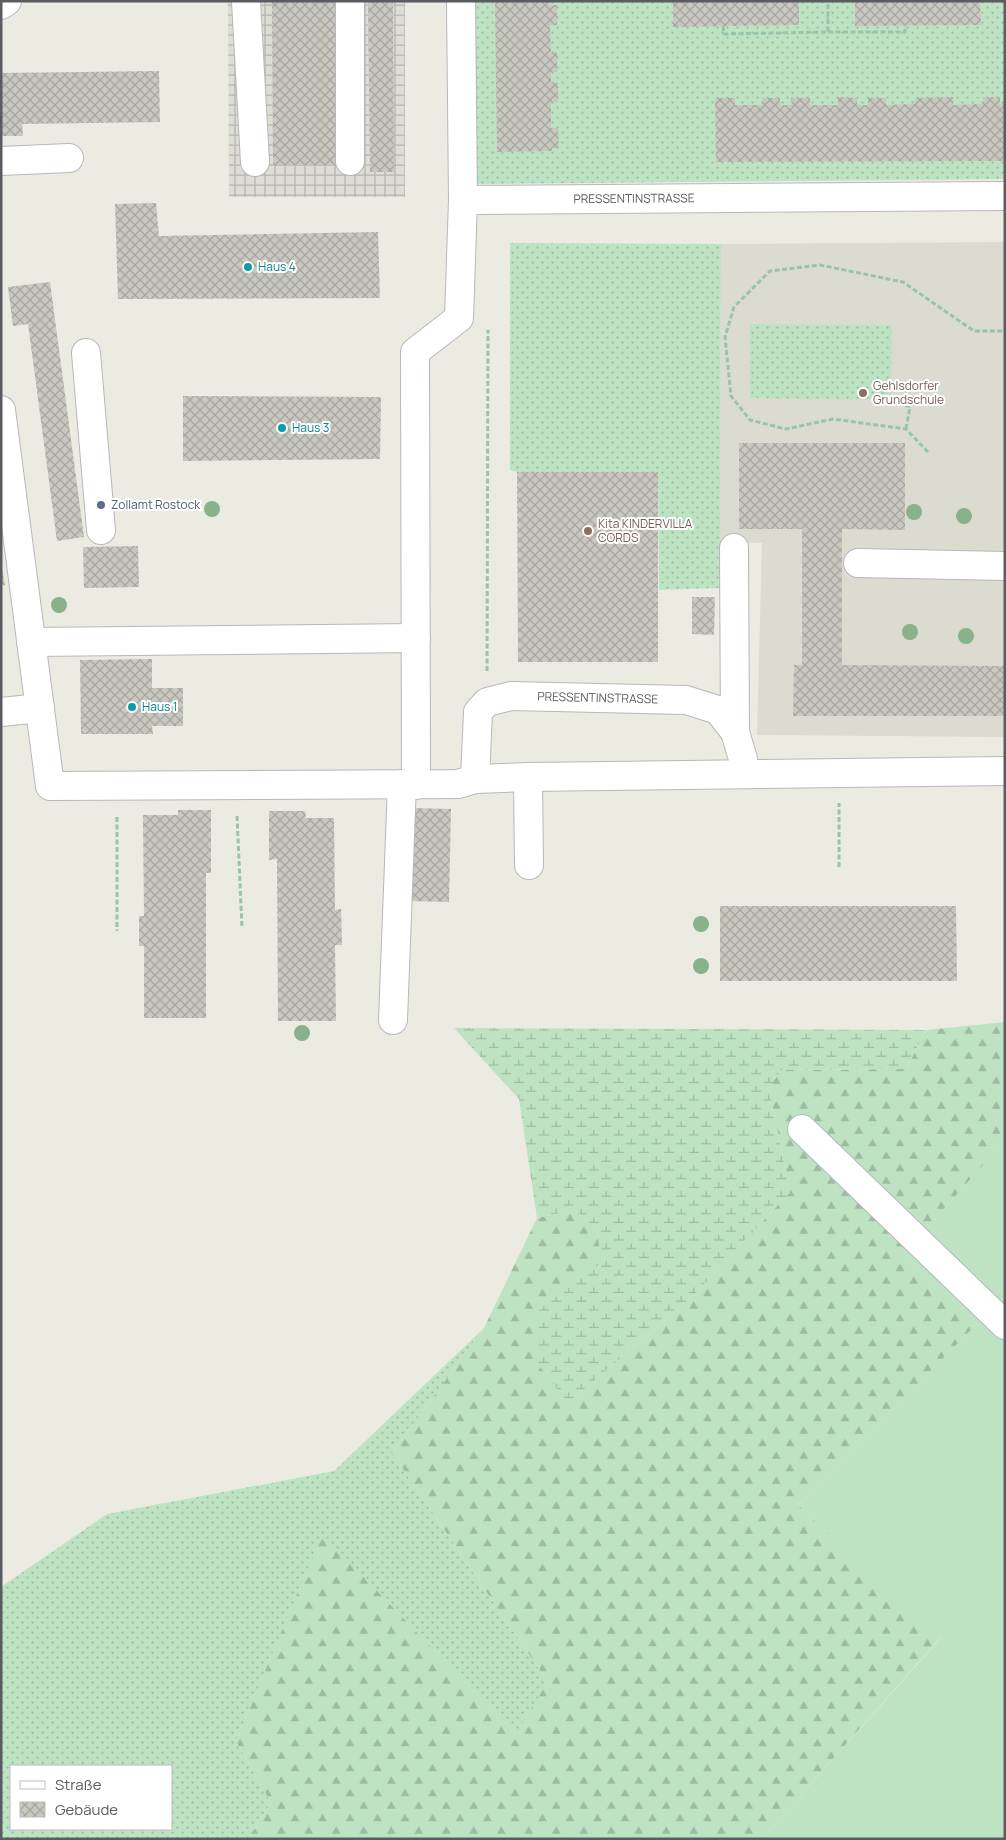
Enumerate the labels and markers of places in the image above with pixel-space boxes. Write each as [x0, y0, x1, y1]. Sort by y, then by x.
place label: Haus 4 [258, 258, 296, 275]
marker: Haus 4 [242, 261, 254, 273]
place label: Gehlsdorfer Grundschule [873, 377, 944, 408]
marker: Gehlsdorfer Grundschule [857, 387, 869, 399]
place label: Haus 3 [292, 419, 329, 436]
marker: Haus 3 [276, 422, 288, 434]
place label: Zollamt Rostock [111, 496, 201, 513]
marker: Zollamt Rostock [95, 499, 107, 511]
place label: Kita KINDERVILLA CORDS [598, 515, 693, 546]
marker: Kita KINDERVILLA CORDS [582, 525, 594, 537]
place label: Haus 1 [142, 698, 177, 715]
marker: Haus 1 [126, 701, 138, 713]

